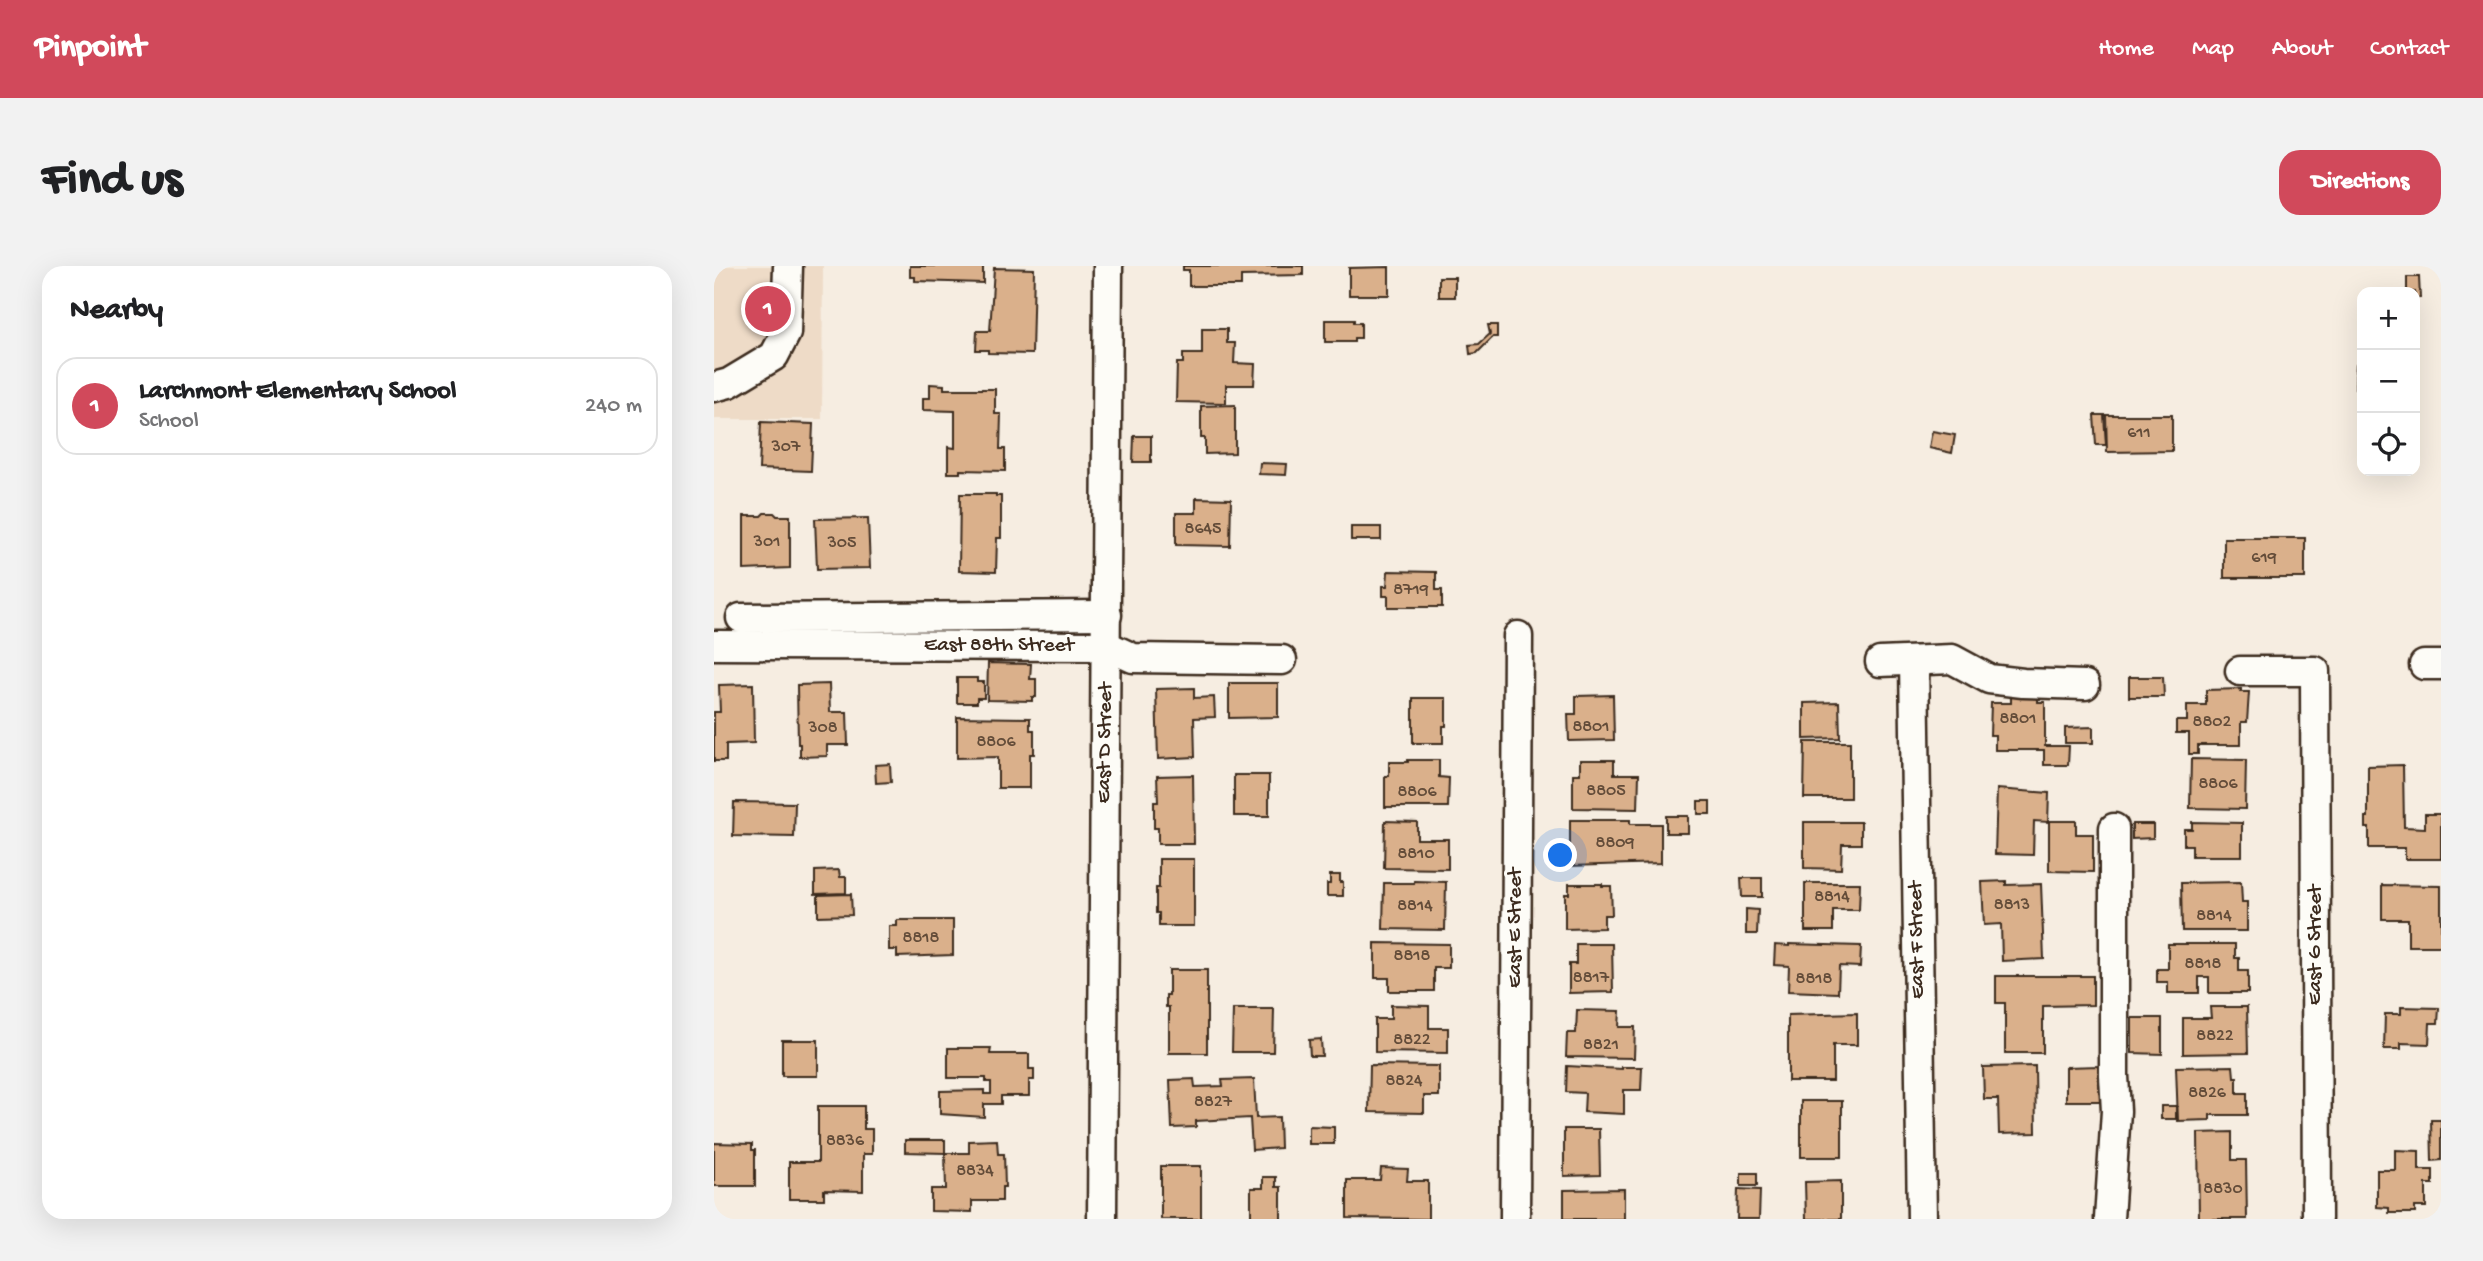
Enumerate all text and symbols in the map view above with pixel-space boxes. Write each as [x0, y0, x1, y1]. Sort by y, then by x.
text: Pinpoint [35, 30, 146, 68]
text: Home [2098, 35, 2154, 64]
text: Map [2192, 35, 2234, 64]
text: About [2272, 35, 2332, 64]
text: Contact [2370, 35, 2448, 64]
button: Directions [2279, 150, 2441, 215]
text: Find us [42, 153, 182, 211]
pin: 1 [745, 283, 791, 335]
map controls [2357, 287, 2420, 476]
button: + [2357, 287, 2420, 350]
text: Nearby [70, 294, 163, 329]
button: − [2357, 350, 2420, 413]
text: Larchmont Elementary School [139, 377, 456, 408]
text: 1 [90, 393, 100, 420]
text: 240 m [585, 393, 642, 420]
text: School [139, 408, 199, 435]
button: locate [2357, 413, 2420, 476]
house number: 611 [2127, 423, 2151, 444]
house number: 307 [771, 437, 801, 458]
house number: 8645 [1185, 519, 1221, 540]
house number: 301 [753, 532, 780, 553]
house number: 305 [826, 533, 857, 554]
house number: 619 [2251, 548, 2277, 569]
house number: 8719 [1393, 580, 1429, 601]
street label: East 88th Street [924, 634, 1076, 659]
street label: East D Street [1092, 680, 1120, 804]
house number: 8801 [1999, 709, 2037, 730]
house number: 8802 [2193, 712, 2232, 733]
house number: 8801 [1572, 717, 1610, 738]
house number: 308 [807, 718, 838, 739]
house number: 8806 [976, 732, 1016, 753]
house number: 8806 [2198, 774, 2238, 795]
house number: 8805 [1586, 781, 1626, 802]
house number: 8806 [1397, 782, 1437, 803]
house number: 8809 [1596, 833, 1634, 854]
your location [1543, 838, 1577, 872]
house number: 8810 [1397, 844, 1435, 865]
street label: East E Street [1504, 866, 1529, 988]
street label: East F Street [1904, 878, 1932, 999]
street label: East G Street [2304, 882, 2329, 1005]
house number: 8814 [1814, 887, 1850, 908]
house number: 8813 [1994, 895, 2030, 916]
house number: 8814 [1397, 896, 1433, 917]
house number: 8814 [2196, 906, 2232, 927]
house number: 8818 [903, 928, 940, 949]
house number: 8818 [1394, 946, 1431, 967]
house number: 8818 [2185, 954, 2222, 975]
house number: 8817 [1573, 968, 1610, 989]
house number: 8818 [1796, 969, 1833, 990]
house number: 8822 [2196, 1026, 2234, 1047]
house number: 8822 [1393, 1030, 1431, 1051]
house number: 8821 [1583, 1035, 1619, 1056]
house number: 8824 [1385, 1071, 1423, 1092]
house number: 8826 [2188, 1083, 2227, 1104]
house number: 8827 [1194, 1092, 1233, 1113]
house number: 8836 [826, 1131, 865, 1152]
house number: 8834 [956, 1161, 994, 1182]
house number: 8830 [2203, 1179, 2243, 1200]

